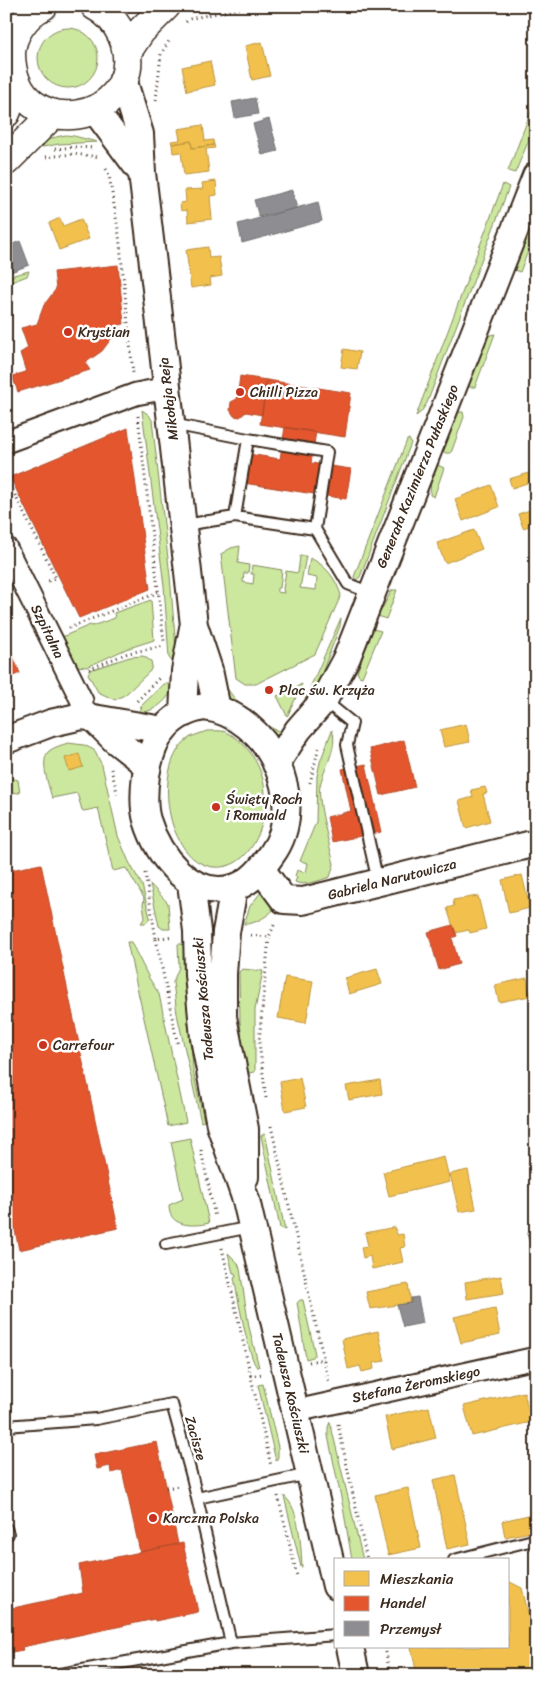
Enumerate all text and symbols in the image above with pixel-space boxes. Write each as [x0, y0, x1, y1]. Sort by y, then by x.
place label: Krystian [78, 320, 130, 345]
marker: Krystian [62, 326, 74, 338]
street label: Mikołaja Reja [151, 356, 186, 442]
place label: Chilli Pizza [250, 380, 318, 405]
street label: Generała Kazimierza Pułaskiego [369, 380, 466, 572]
marker: Chilli Pizza [234, 386, 246, 398]
street label: Szpitalna [24, 600, 71, 663]
place label: Plac św. Krzyża [279, 678, 375, 703]
marker: Plac św. Krzyża [263, 684, 275, 696]
place label: Święty Roch i Romuald [226, 787, 302, 828]
marker: Święty Roch i Romuald [210, 801, 222, 813]
street label: Gabriela Narutowicza [325, 851, 459, 908]
street label: Tadeusza Kościuszki [186, 935, 221, 1061]
place label: Carrefour [53, 1033, 115, 1058]
marker: Carrefour [37, 1039, 49, 1051]
street label: Tadeusza Kościuszki [264, 1330, 317, 1457]
street label: Stefana Żeromskiego [350, 1359, 482, 1410]
street label: Zacisze [177, 1413, 214, 1464]
place label: Karczma Polska [163, 1506, 259, 1531]
marker: Karczma Polska [147, 1512, 159, 1524]
legend [334, 1558, 510, 1648]
text: Mieszkania [380, 1566, 454, 1592]
text: Handel [380, 1590, 427, 1616]
text: Przemysł [380, 1616, 442, 1642]

